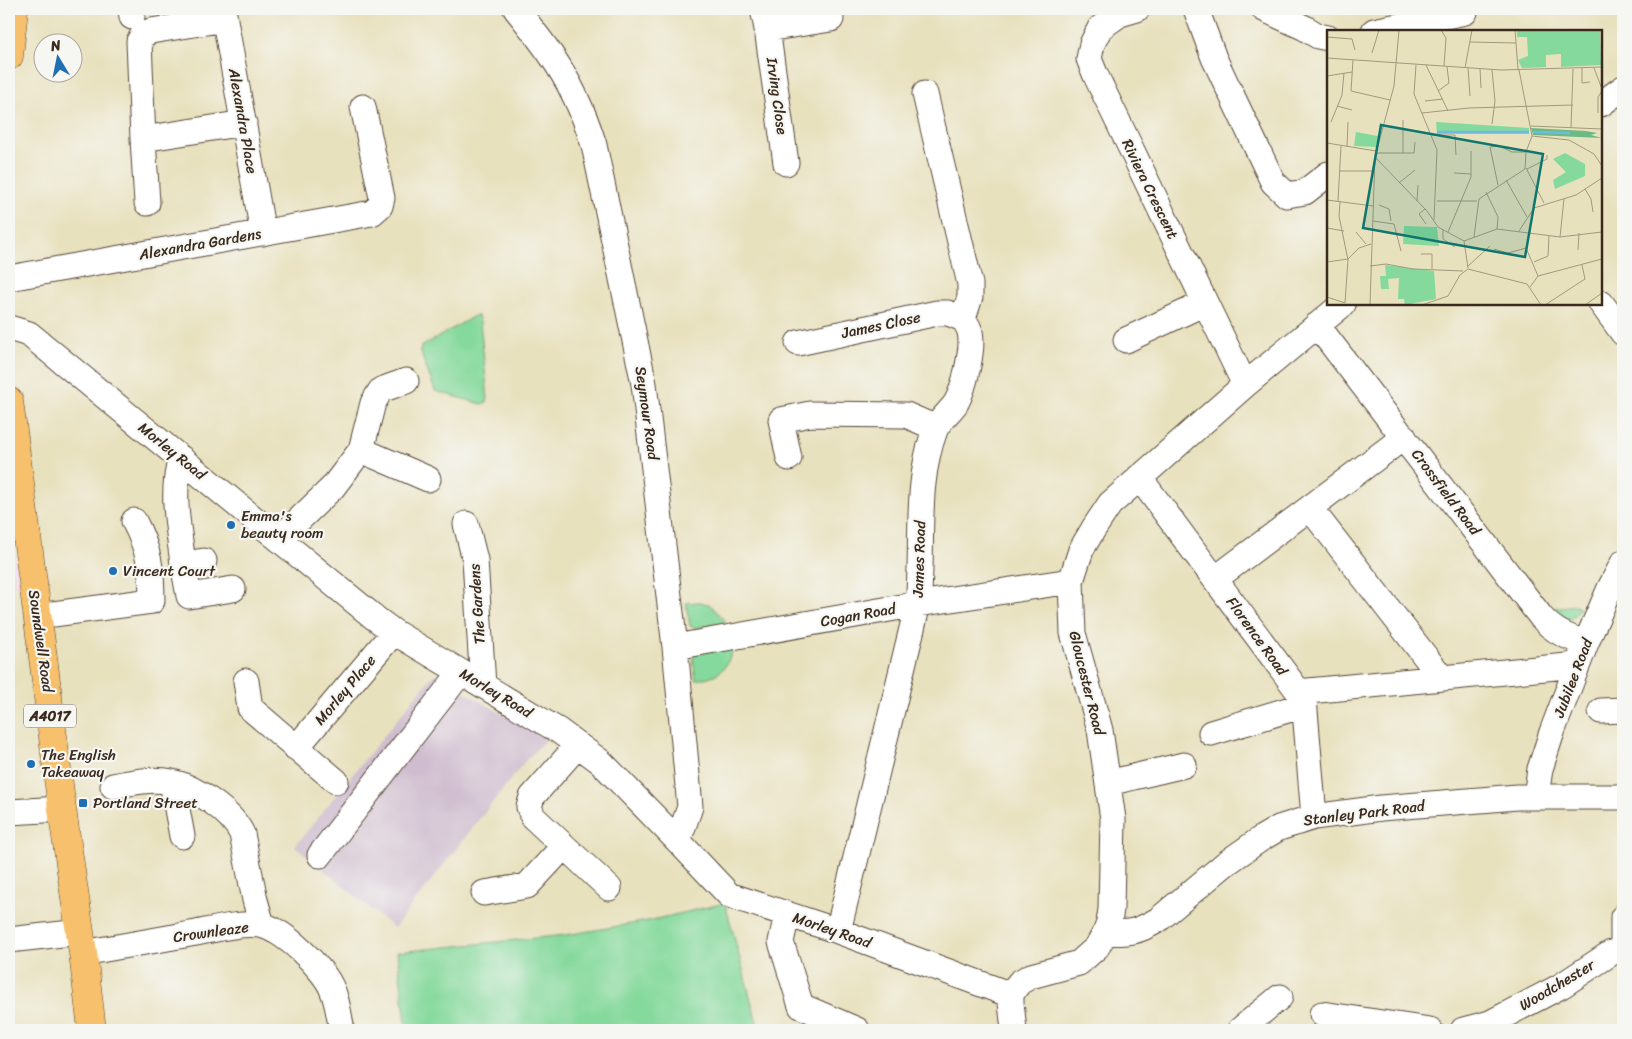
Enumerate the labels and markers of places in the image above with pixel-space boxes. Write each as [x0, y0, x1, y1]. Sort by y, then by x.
place label: Emma's beauty room [241, 503, 324, 546]
marker: Emma's beauty room [225, 519, 237, 531]
place label: Vincent Court [123, 558, 216, 584]
marker: Vincent Court [107, 565, 119, 577]
place label: The English Takeaway [41, 742, 116, 785]
marker: The English Takeaway [25, 758, 37, 770]
place label: Portland Street [93, 790, 198, 816]
marker: Portland Street [77, 797, 89, 809]

